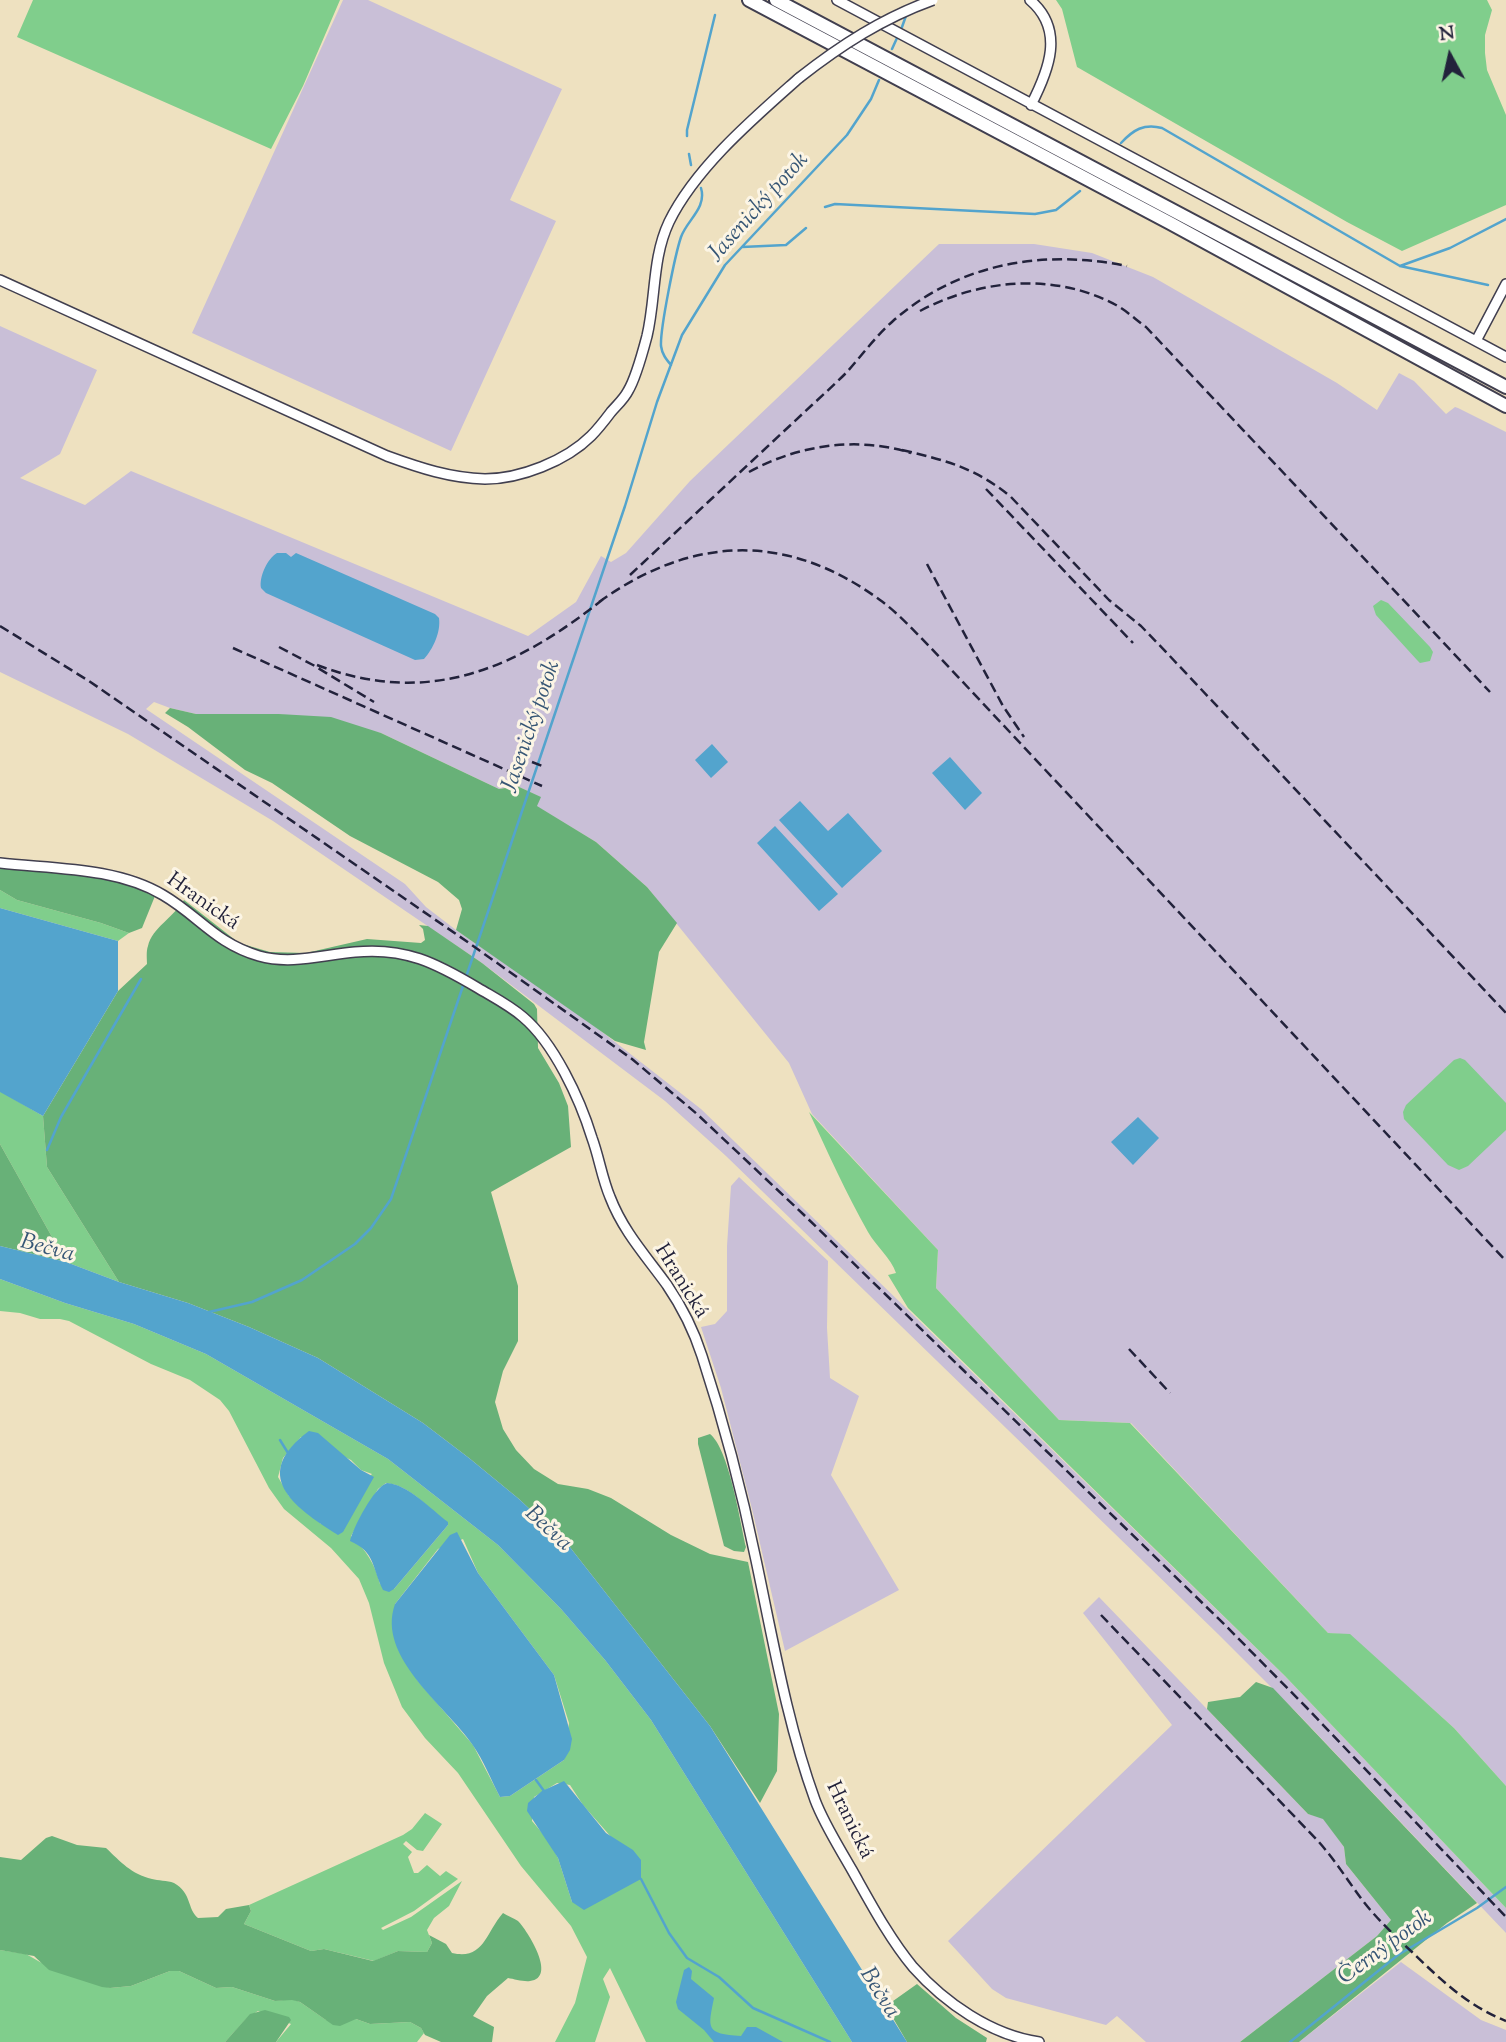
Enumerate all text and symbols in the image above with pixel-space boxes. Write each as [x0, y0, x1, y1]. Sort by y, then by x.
text: N [1438, 20, 1456, 49]
north arrow [1415, 21, 1485, 91]
water label: Jasenický potok [704, 148, 816, 268]
water label: Jasenický potok [498, 658, 568, 796]
street label: Hranická [161, 869, 243, 937]
water label: Bečva [17, 1230, 77, 1270]
street label: Hranická [647, 1240, 713, 1324]
water label: Bečva [518, 1501, 576, 1559]
street label: Hranická [818, 1778, 878, 1864]
water label: Černý potok [1334, 1906, 1438, 1992]
water label: Bečva [852, 1964, 904, 2024]

